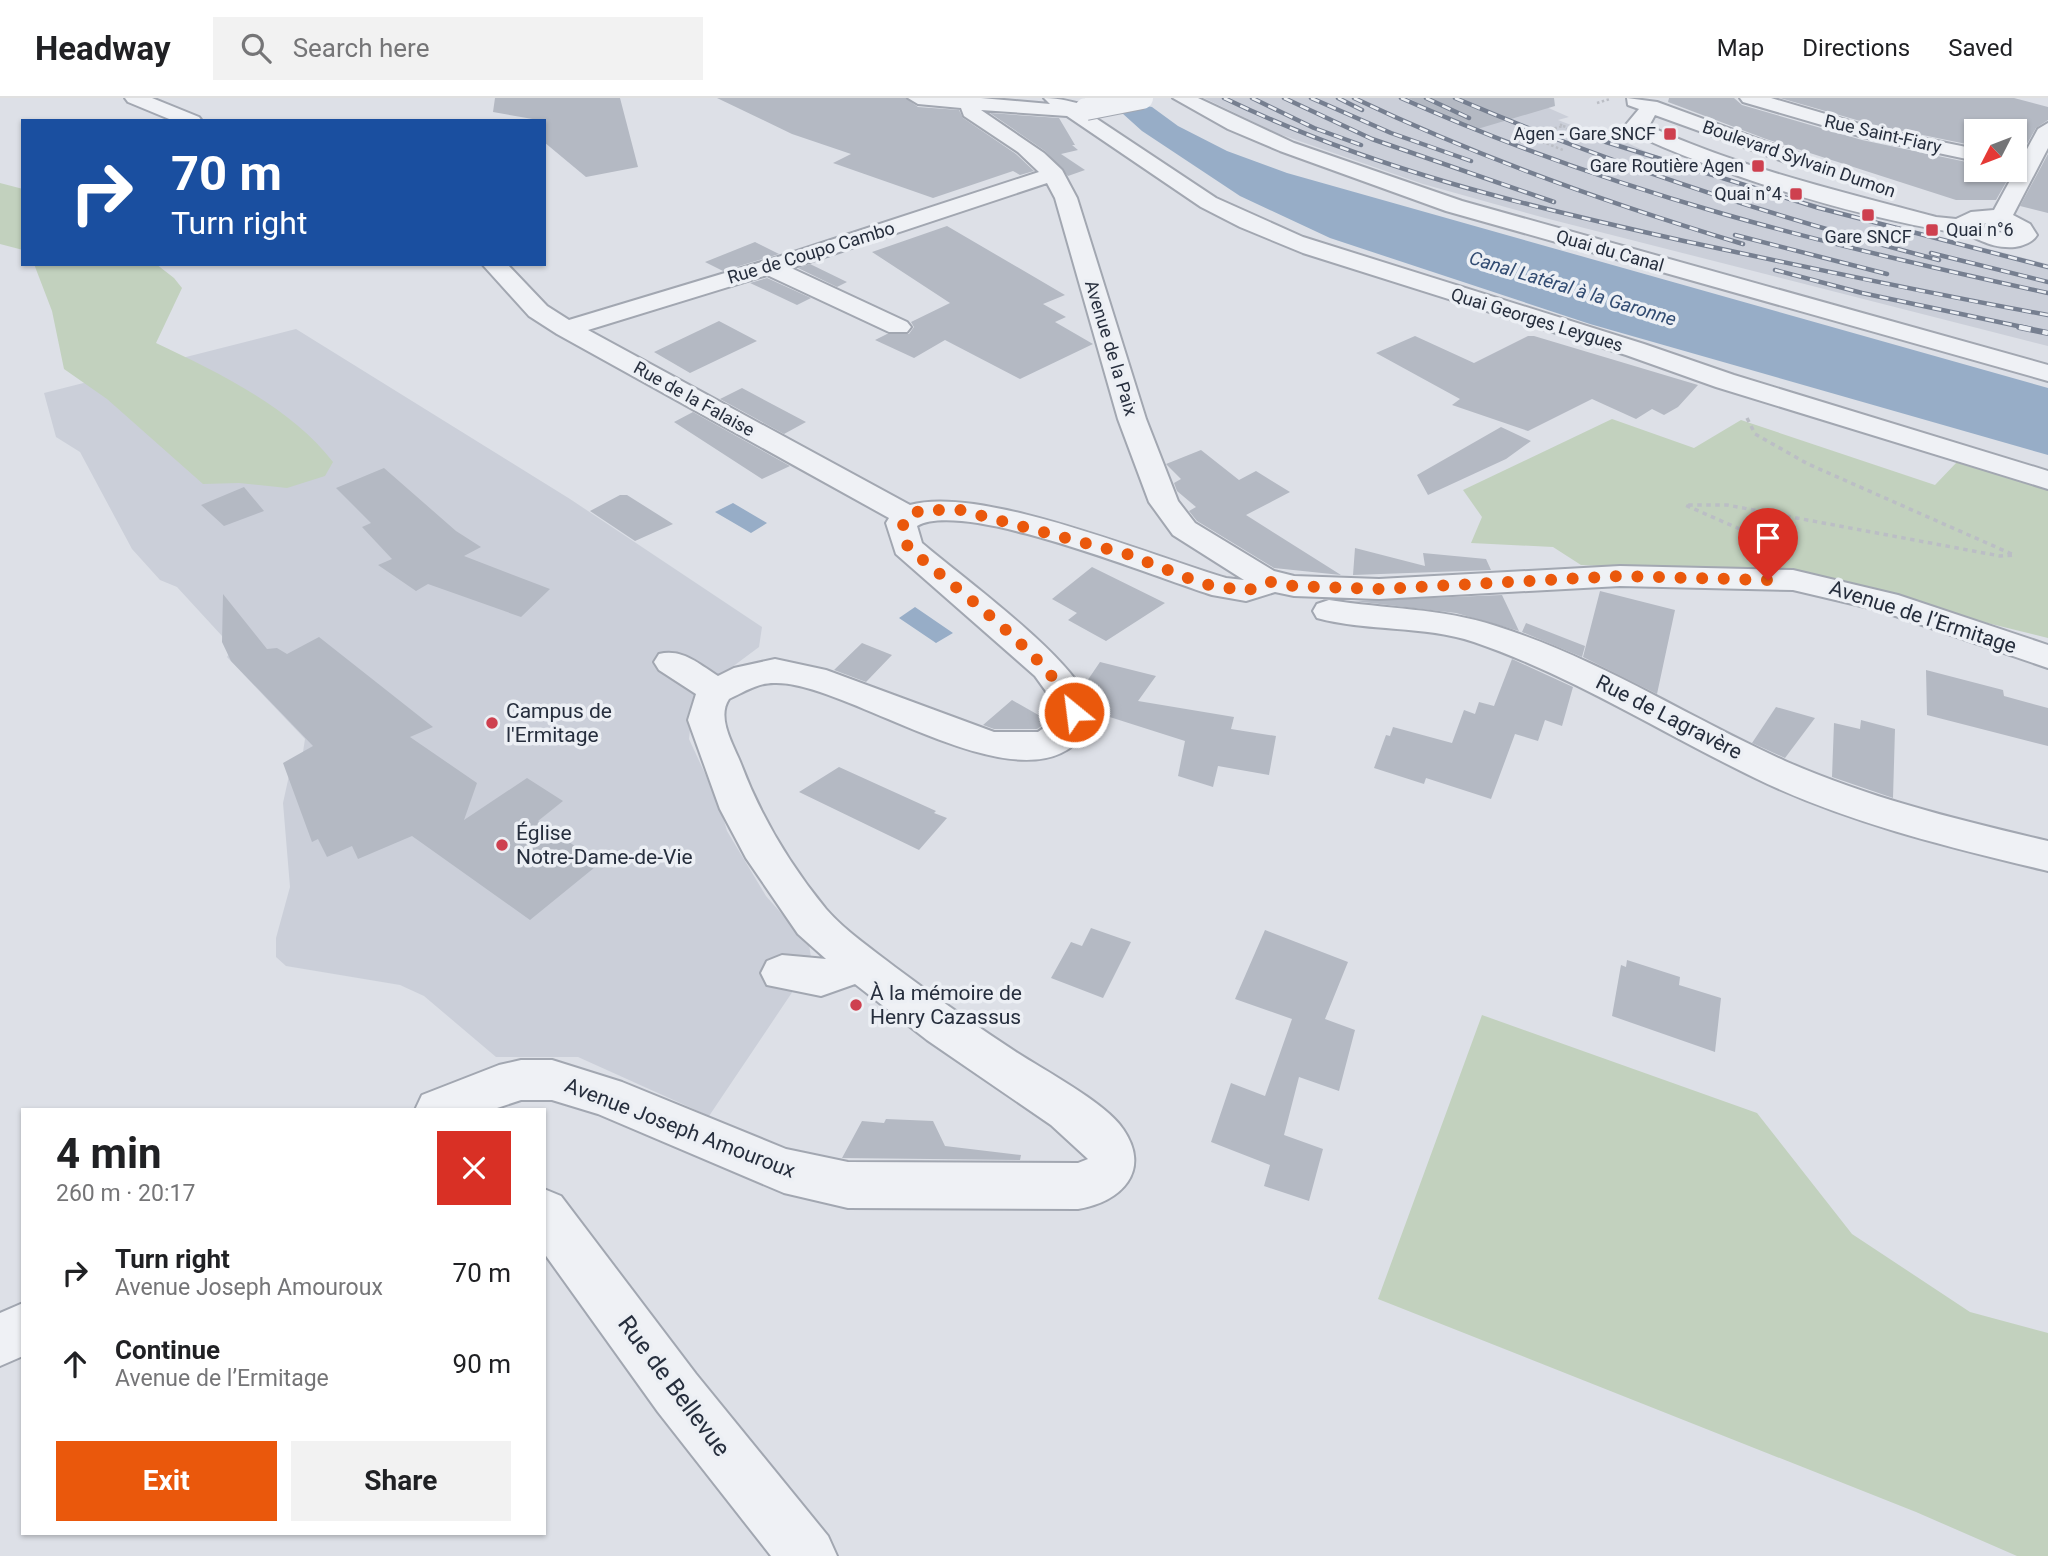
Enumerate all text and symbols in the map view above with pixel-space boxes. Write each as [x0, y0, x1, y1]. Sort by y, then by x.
search box [213, 17, 703, 80]
text: Headway [35, 29, 171, 68]
icon: search [237, 29, 275, 67]
text: Search here [293, 33, 429, 63]
text: Map [1717, 34, 1764, 62]
text: Directions [1802, 34, 1910, 62]
text: Saved [1948, 34, 2013, 62]
street label: Rue Saint-Fiary [1822, 110, 1944, 157]
street label: Boulevard Sylvain Dumon [1700, 116, 1898, 201]
north arrow [1964, 119, 2026, 182]
map controls [1964, 119, 2027, 182]
place label: Agen - Gare SNCF [1514, 123, 1656, 144]
marker: Agen - Gare SNCF [1662, 126, 1678, 142]
text: 70 m [171, 145, 282, 202]
icon: right [56, 147, 147, 238]
place label: Gare Routière Agen [1590, 155, 1744, 176]
marker: Gare Routière Agen [1750, 158, 1766, 174]
place label: Quai n°4 [1714, 183, 1782, 204]
marker: Quai n°4 [1788, 186, 1804, 202]
text: Turn right [171, 204, 307, 242]
marker: Gare SNCF [1860, 207, 1876, 223]
street label: Rue de Coupo Cambo [725, 217, 897, 288]
place label: Quai n°6 [1946, 219, 2014, 240]
marker: Quai n°6 [1924, 222, 1940, 238]
street label: Quai du Canal [1554, 225, 1666, 276]
place label: Gare SNCF [1824, 226, 1912, 247]
water label: Canal Latéral à la Garonne [1467, 246, 1679, 331]
street label: Avenue de la Paix [1081, 278, 1142, 418]
street label: Quai Georges Leygues [1449, 283, 1626, 356]
street label: Rue de la Falaise [630, 357, 758, 440]
pin [1738, 508, 1798, 580]
icon: arrive [1749, 519, 1787, 557]
street label: Avenue de l’Ermitage [1826, 575, 2020, 659]
street label: Rue de Lagravère [1592, 670, 1746, 764]
position arrow [1037, 675, 1111, 749]
place label: Campus de l'Ermitage [506, 699, 612, 747]
marker: Campus de l'Ermitage [484, 715, 500, 731]
place label: Église Notre-Dame-de-Vie [516, 821, 693, 869]
marker: Église Notre-Dame-de-Vie [494, 837, 510, 853]
place label: À la mémoire de Henry Cazassus [870, 981, 1022, 1029]
marker: À la mémoire de Henry Cazassus [848, 997, 864, 1013]
street label: Avenue Joseph Amouroux [562, 1073, 798, 1183]
text: 4 min [56, 1129, 162, 1178]
button: close [437, 1131, 511, 1205]
text: 260 m · 20:17 [56, 1180, 195, 1207]
text: Turn right [115, 1244, 230, 1274]
icon: right [56, 1254, 94, 1292]
text: 70 m [453, 1258, 511, 1288]
text: Avenue Joseph Amouroux [115, 1274, 383, 1301]
street label: Rue de Bellevue [612, 1310, 736, 1462]
text: Continue [115, 1335, 220, 1365]
icon: ahead [56, 1345, 94, 1383]
text: 90 m [453, 1349, 511, 1379]
text: Avenue de l’Ermitage [115, 1365, 329, 1392]
button: Exit [56, 1441, 277, 1521]
button: Share [291, 1441, 511, 1521]

